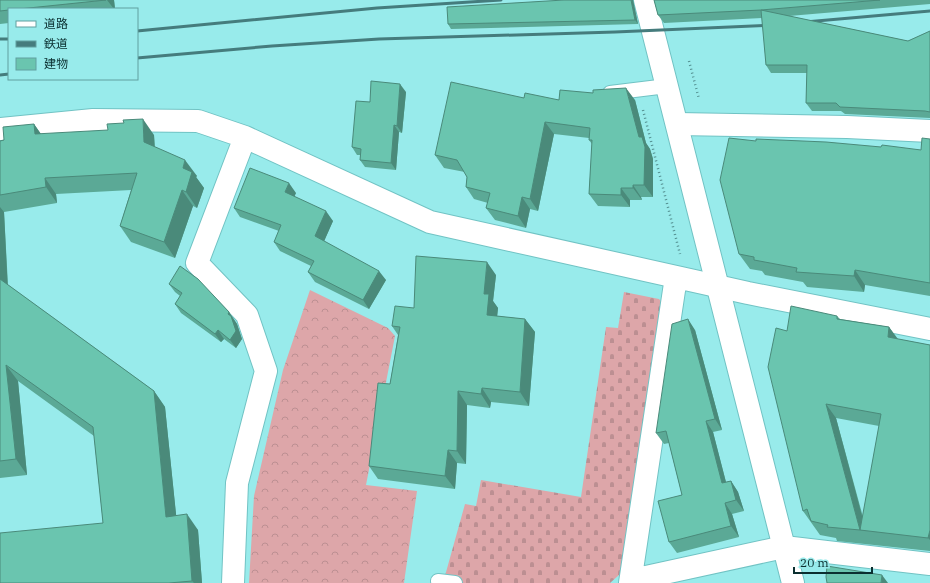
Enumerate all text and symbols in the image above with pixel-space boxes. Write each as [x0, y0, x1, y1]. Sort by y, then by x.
legend [8, 8, 138, 80]
text: 道路 [44, 16, 68, 31]
text: 鉄道 [44, 36, 68, 51]
text: 建物 [44, 56, 68, 71]
scale bar [794, 549, 872, 575]
text: 20 m [800, 555, 829, 570]

